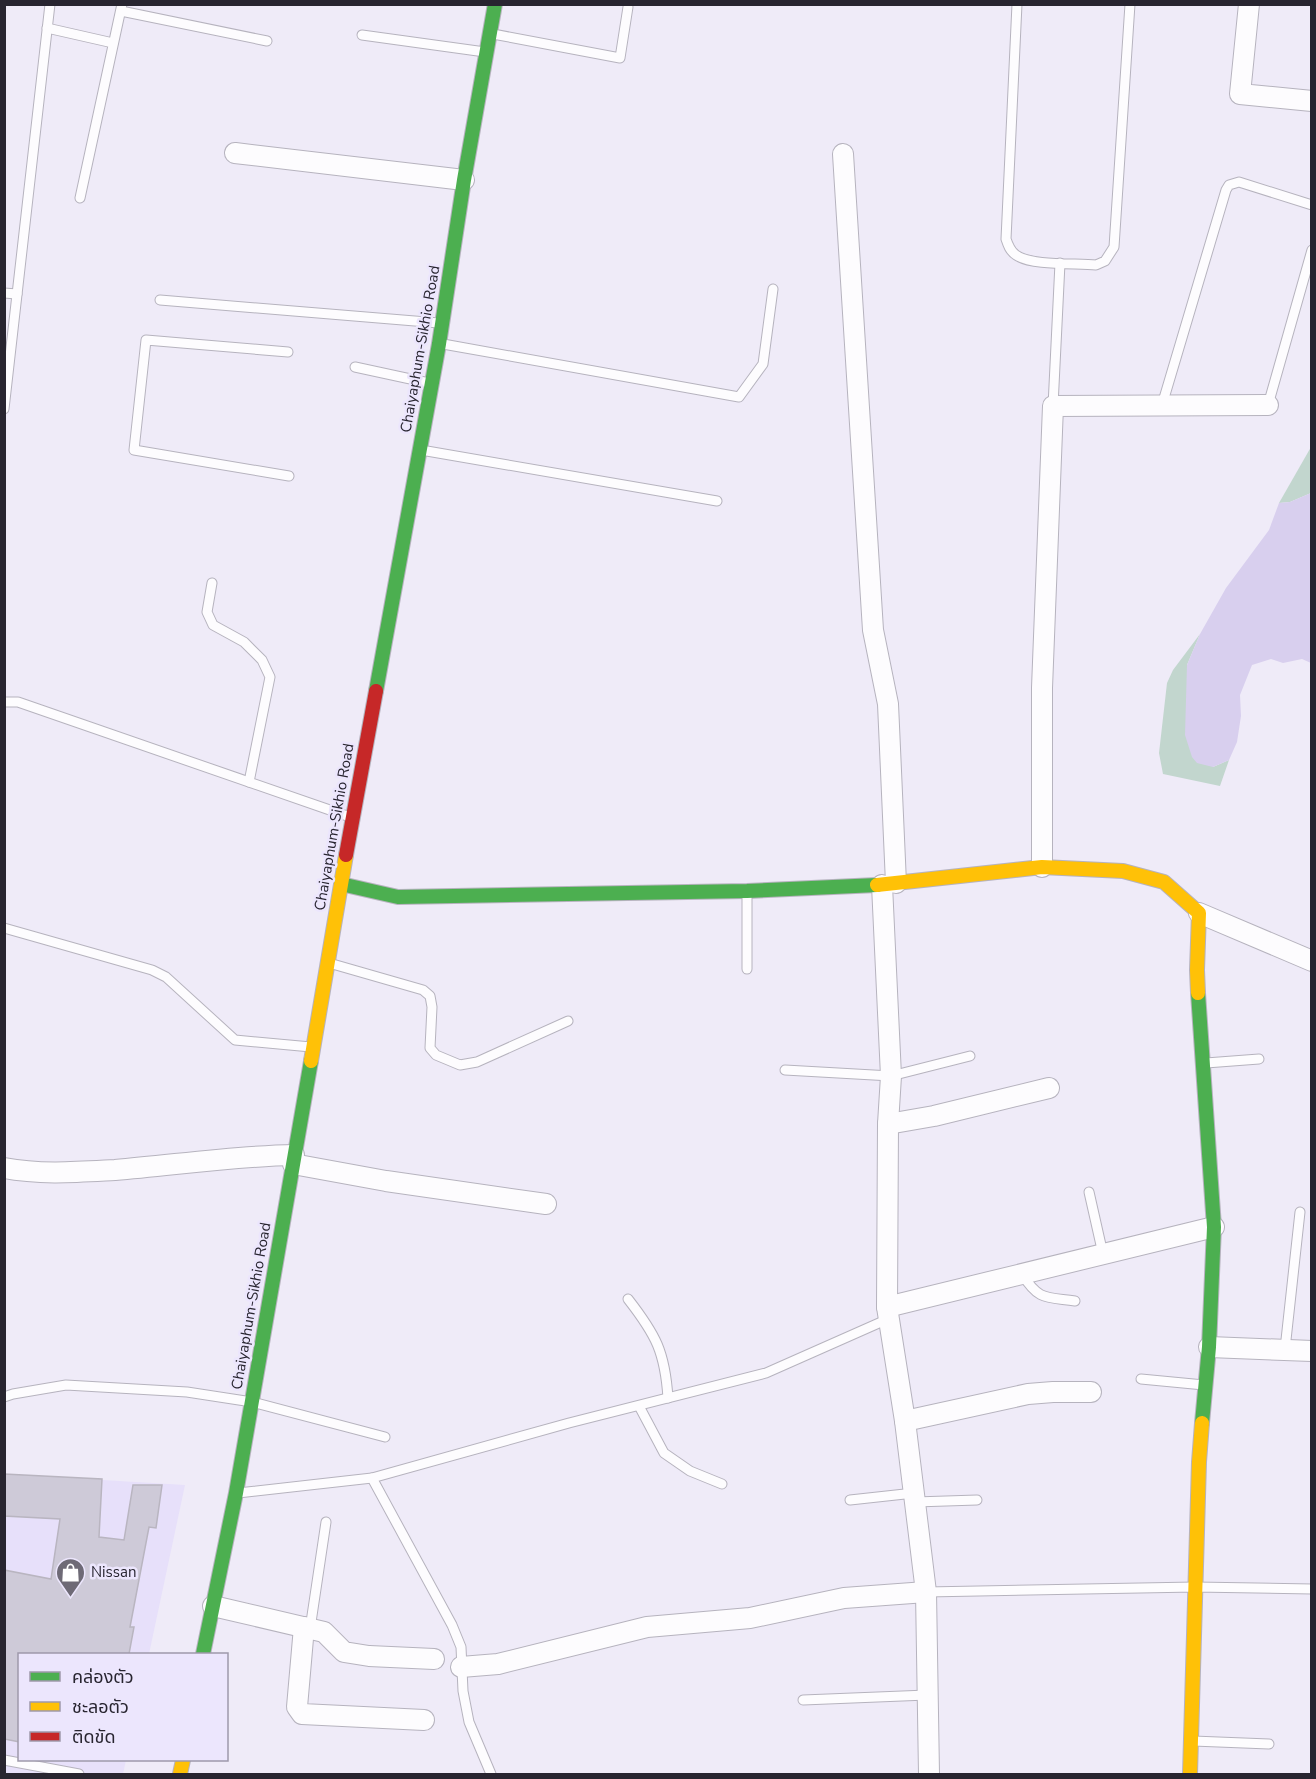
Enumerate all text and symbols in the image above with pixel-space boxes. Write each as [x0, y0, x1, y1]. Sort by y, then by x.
street label: Chaiyaphum-Sikhio Road [395, 264, 445, 434]
street label: Chaiyaphum-Sikhio Road [309, 742, 359, 912]
street label: Chaiyaphum-Sikhio Road [226, 1221, 276, 1391]
shop icon: Nissan [54, 1556, 86, 1598]
place label: Nissan [91, 1562, 136, 1582]
legend [18, 1653, 228, 1761]
text: คล่องตัว [72, 1665, 134, 1689]
text: ชะลอตัว [72, 1695, 129, 1719]
text: ติดขัด [72, 1725, 115, 1749]

